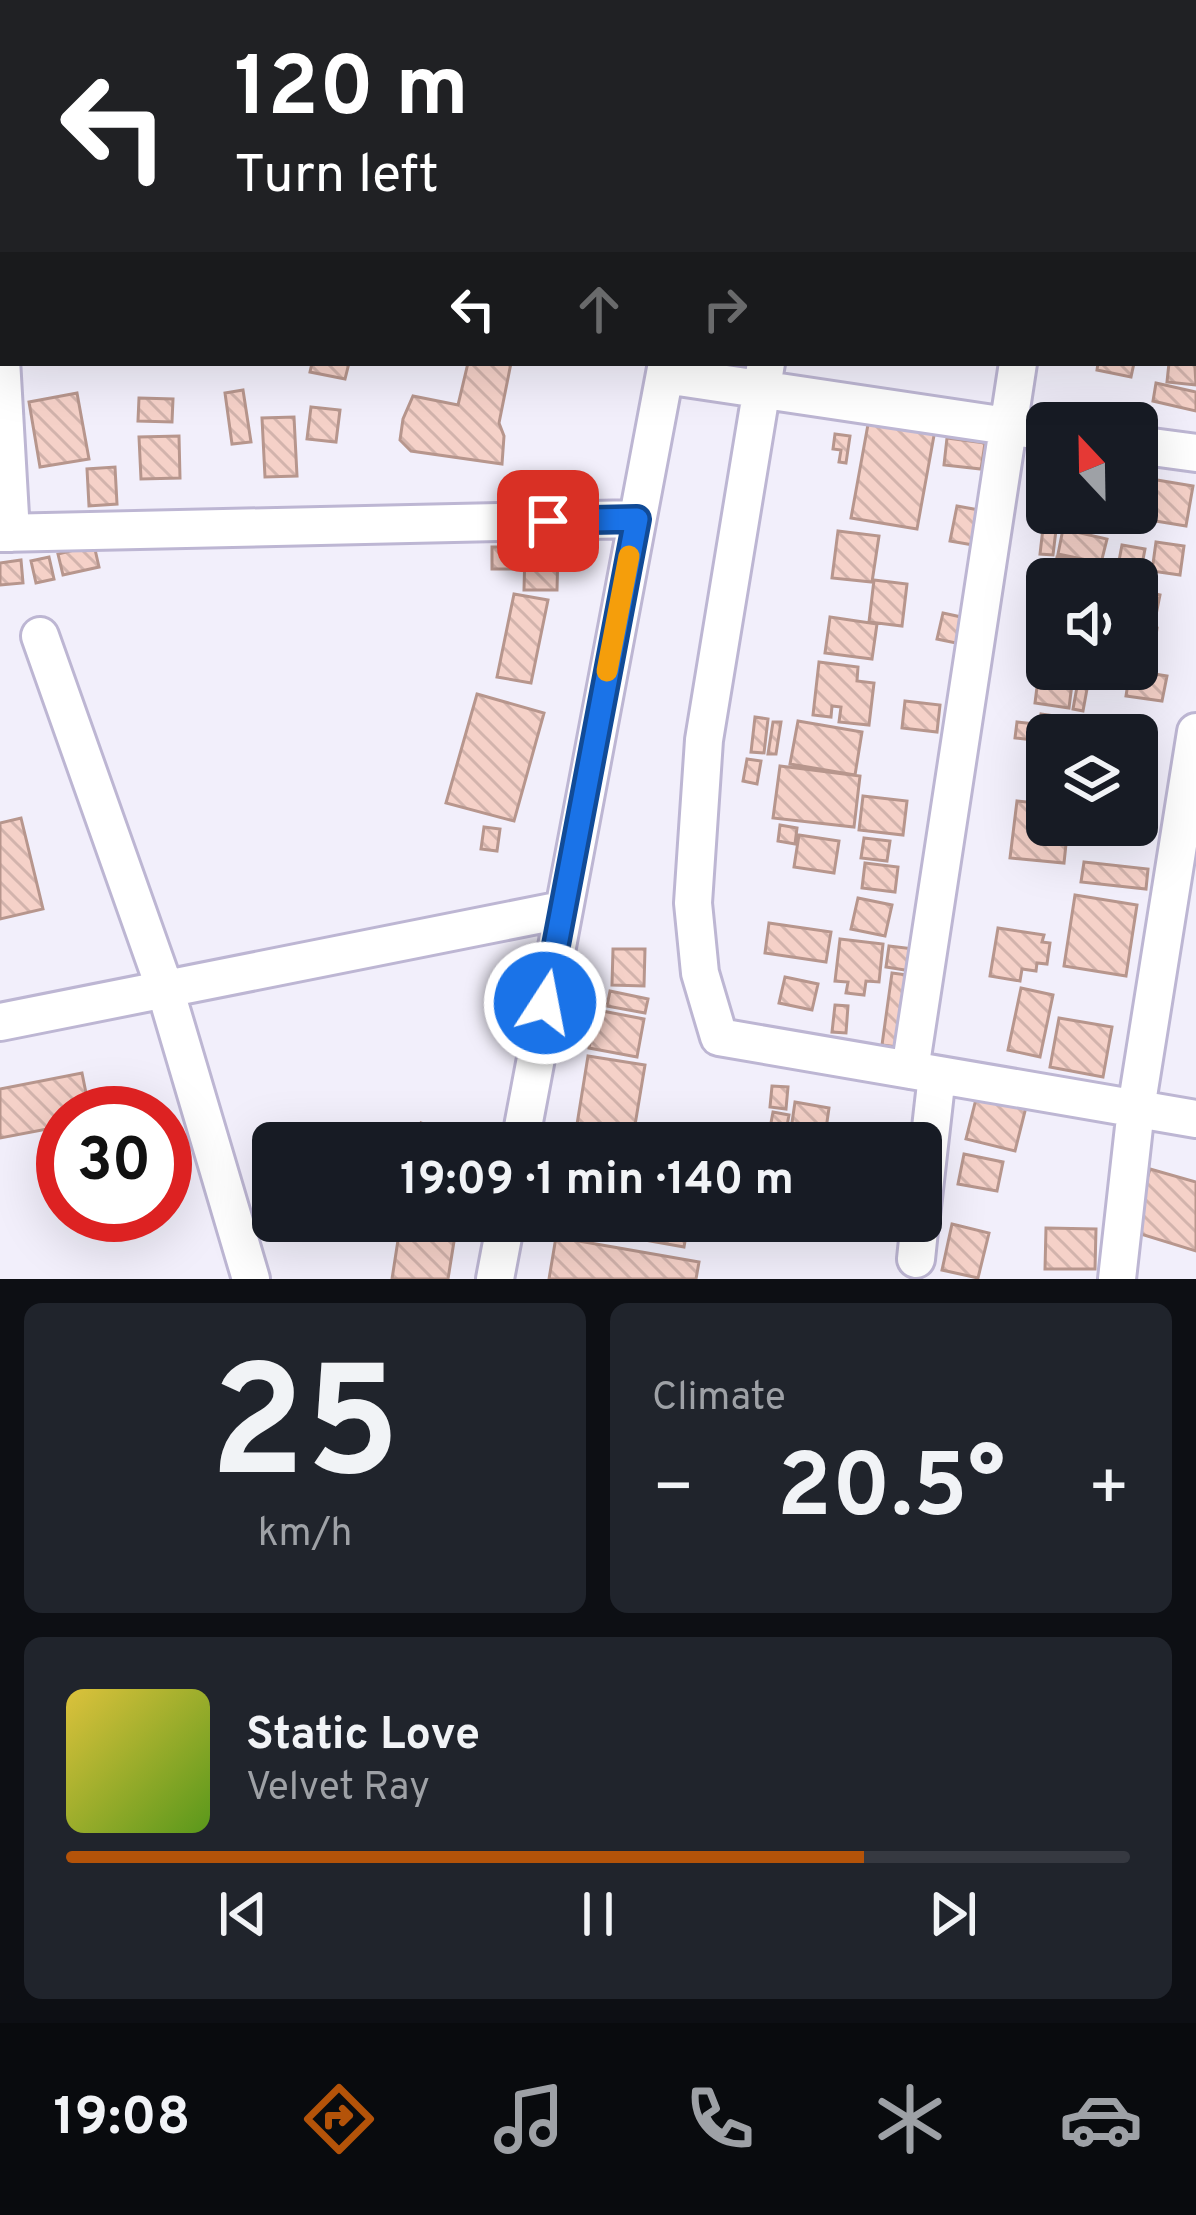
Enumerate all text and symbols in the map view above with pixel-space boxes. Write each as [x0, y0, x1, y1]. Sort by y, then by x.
text: 120 m [234, 39, 469, 145]
icon: left [36, 48, 192, 204]
text: Turn left [234, 143, 439, 212]
icon: left [440, 276, 506, 342]
icon: ahead [566, 276, 632, 342]
icon: right [692, 276, 758, 342]
north arrow [1026, 402, 1158, 534]
map controls [1026, 402, 1158, 846]
pin [497, 470, 599, 572]
icon: arrive [515, 488, 581, 554]
button: sound [1026, 558, 1158, 690]
button: layers [1026, 714, 1158, 846]
position arrow [482, 940, 608, 1066]
speed limit sign: 30 [36, 1086, 192, 1242]
text: 19:09 · 1 min · 140 m [400, 1153, 794, 1210]
text: 25 [210, 1334, 400, 1532]
text: Climate [652, 1375, 786, 1424]
text: 20.5° [777, 1435, 1005, 1548]
text: − [652, 1450, 695, 1533]
text: + [1087, 1450, 1130, 1533]
text: km/h [258, 1511, 352, 1560]
text: Static Love [246, 1708, 480, 1765]
text: Velvet Ray [246, 1765, 430, 1814]
icon: previous [210, 1881, 276, 1947]
icon: pause [565, 1881, 631, 1947]
icon: next [920, 1881, 986, 1947]
icon: directions [297, 2077, 381, 2161]
icon: music [487, 2077, 571, 2161]
icon: phone [678, 2077, 762, 2161]
icon: climate [868, 2077, 952, 2161]
icon: car [1059, 2077, 1143, 2161]
text: 19:08 [53, 2085, 191, 2154]

